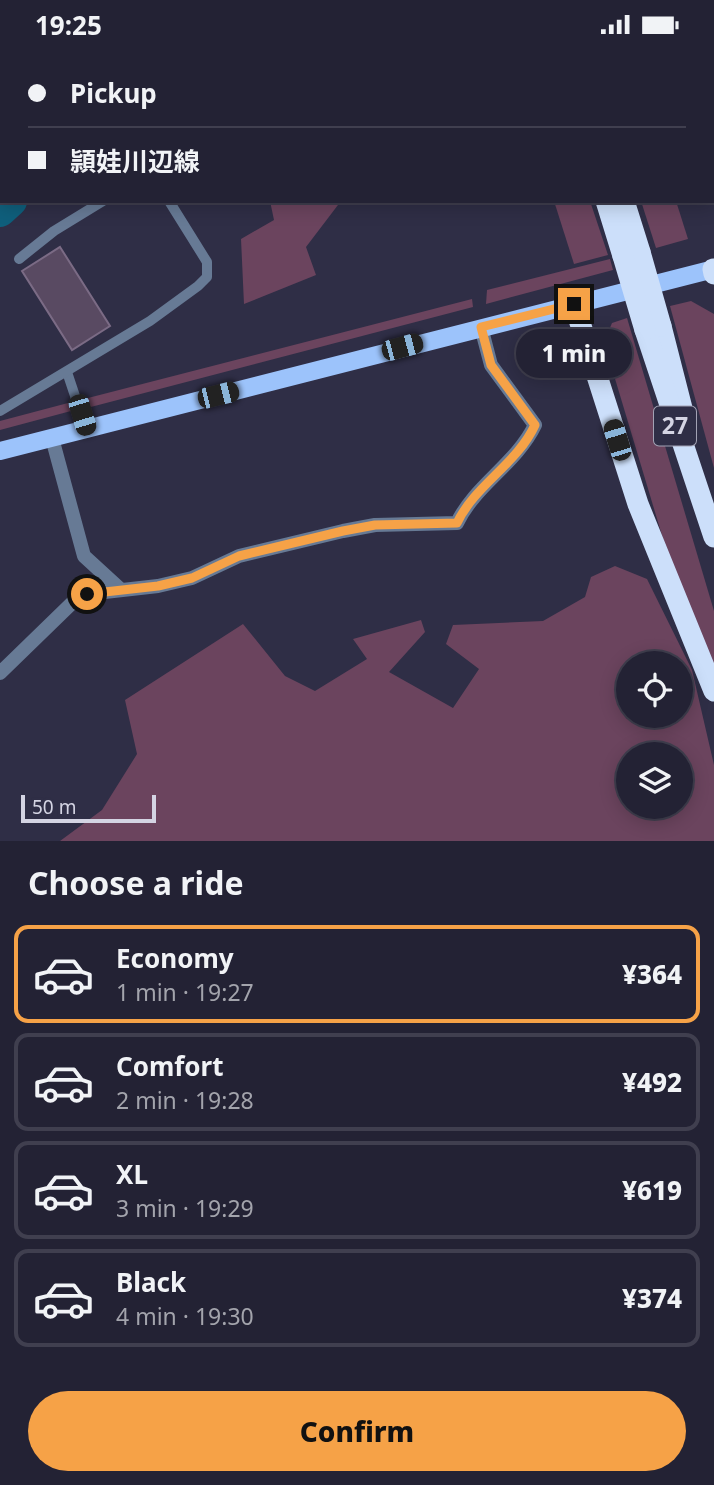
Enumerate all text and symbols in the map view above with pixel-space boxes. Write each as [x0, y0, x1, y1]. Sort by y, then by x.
text: 19:25 [35, 7, 102, 43]
text: Pickup [70, 75, 157, 111]
text: 頴娃川辺線 [70, 143, 200, 179]
route end [558, 288, 590, 320]
callout: 1 min [516, 329, 632, 377]
car [379, 331, 426, 363]
text: 1 min [542, 337, 606, 369]
car [196, 380, 241, 410]
car [66, 392, 99, 438]
road number: 27 [654, 407, 696, 445]
car [601, 417, 634, 463]
route start [71, 578, 103, 610]
map controls [616, 651, 693, 819]
button: locate [616, 651, 693, 728]
button: layers [616, 742, 693, 819]
scale bar [21, 792, 156, 824]
text: 50 m [32, 794, 76, 820]
text: Choose a ride [28, 861, 244, 904]
text: Economy [116, 940, 234, 976]
icon: car [32, 943, 95, 1006]
text: ¥364 [622, 956, 682, 992]
text: 1 min · 19:27 [116, 976, 254, 1008]
text: Comfort [116, 1048, 224, 1084]
icon: car [32, 1051, 95, 1114]
text: ¥492 [622, 1064, 682, 1100]
text: 2 min · 19:28 [116, 1084, 254, 1116]
text: XL [116, 1156, 148, 1192]
icon: car [32, 1159, 95, 1222]
text: ¥619 [622, 1172, 682, 1208]
text: 3 min · 19:29 [116, 1192, 254, 1224]
text: Black [116, 1264, 186, 1300]
icon: car [32, 1267, 95, 1330]
text: ¥374 [622, 1280, 682, 1316]
text: 4 min · 19:30 [116, 1300, 254, 1332]
button: Confirm [28, 1391, 686, 1471]

